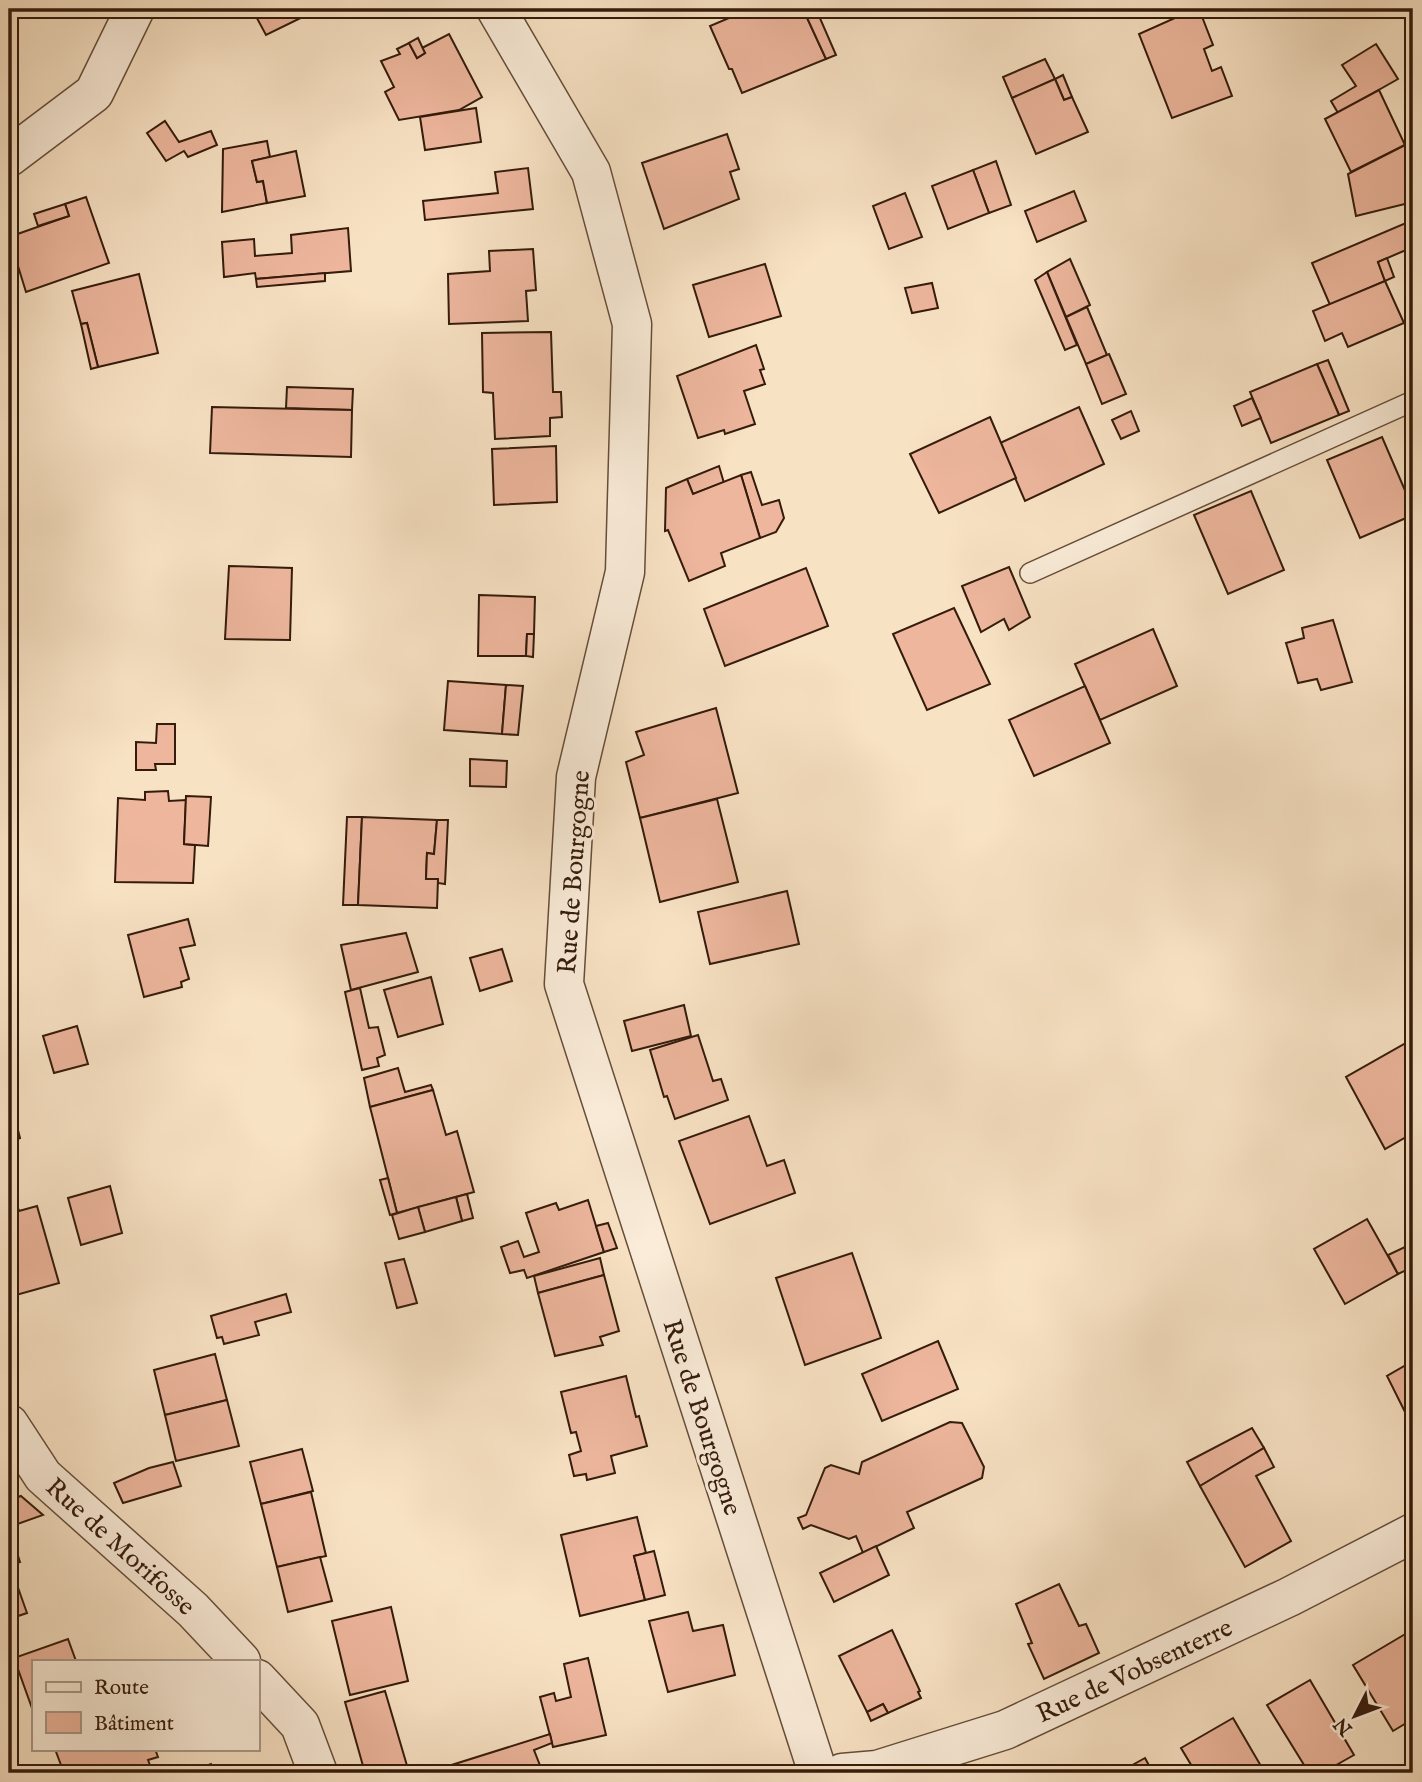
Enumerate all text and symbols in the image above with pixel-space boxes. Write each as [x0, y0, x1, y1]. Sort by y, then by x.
street label: Rue de Bourgogne [551, 769, 598, 975]
street label: Rue de Bourgogne [654, 1315, 749, 1520]
street label: Rue de Morifosse [38, 1471, 202, 1623]
street label: Rue de Vobsenterre [1031, 1611, 1238, 1731]
legend [32, 1660, 259, 1750]
text: Route [94, 1675, 149, 1702]
north arrow [1320, 1680, 1390, 1750]
text: Bâtiment [94, 1711, 174, 1738]
text: N [1329, 1711, 1359, 1741]

